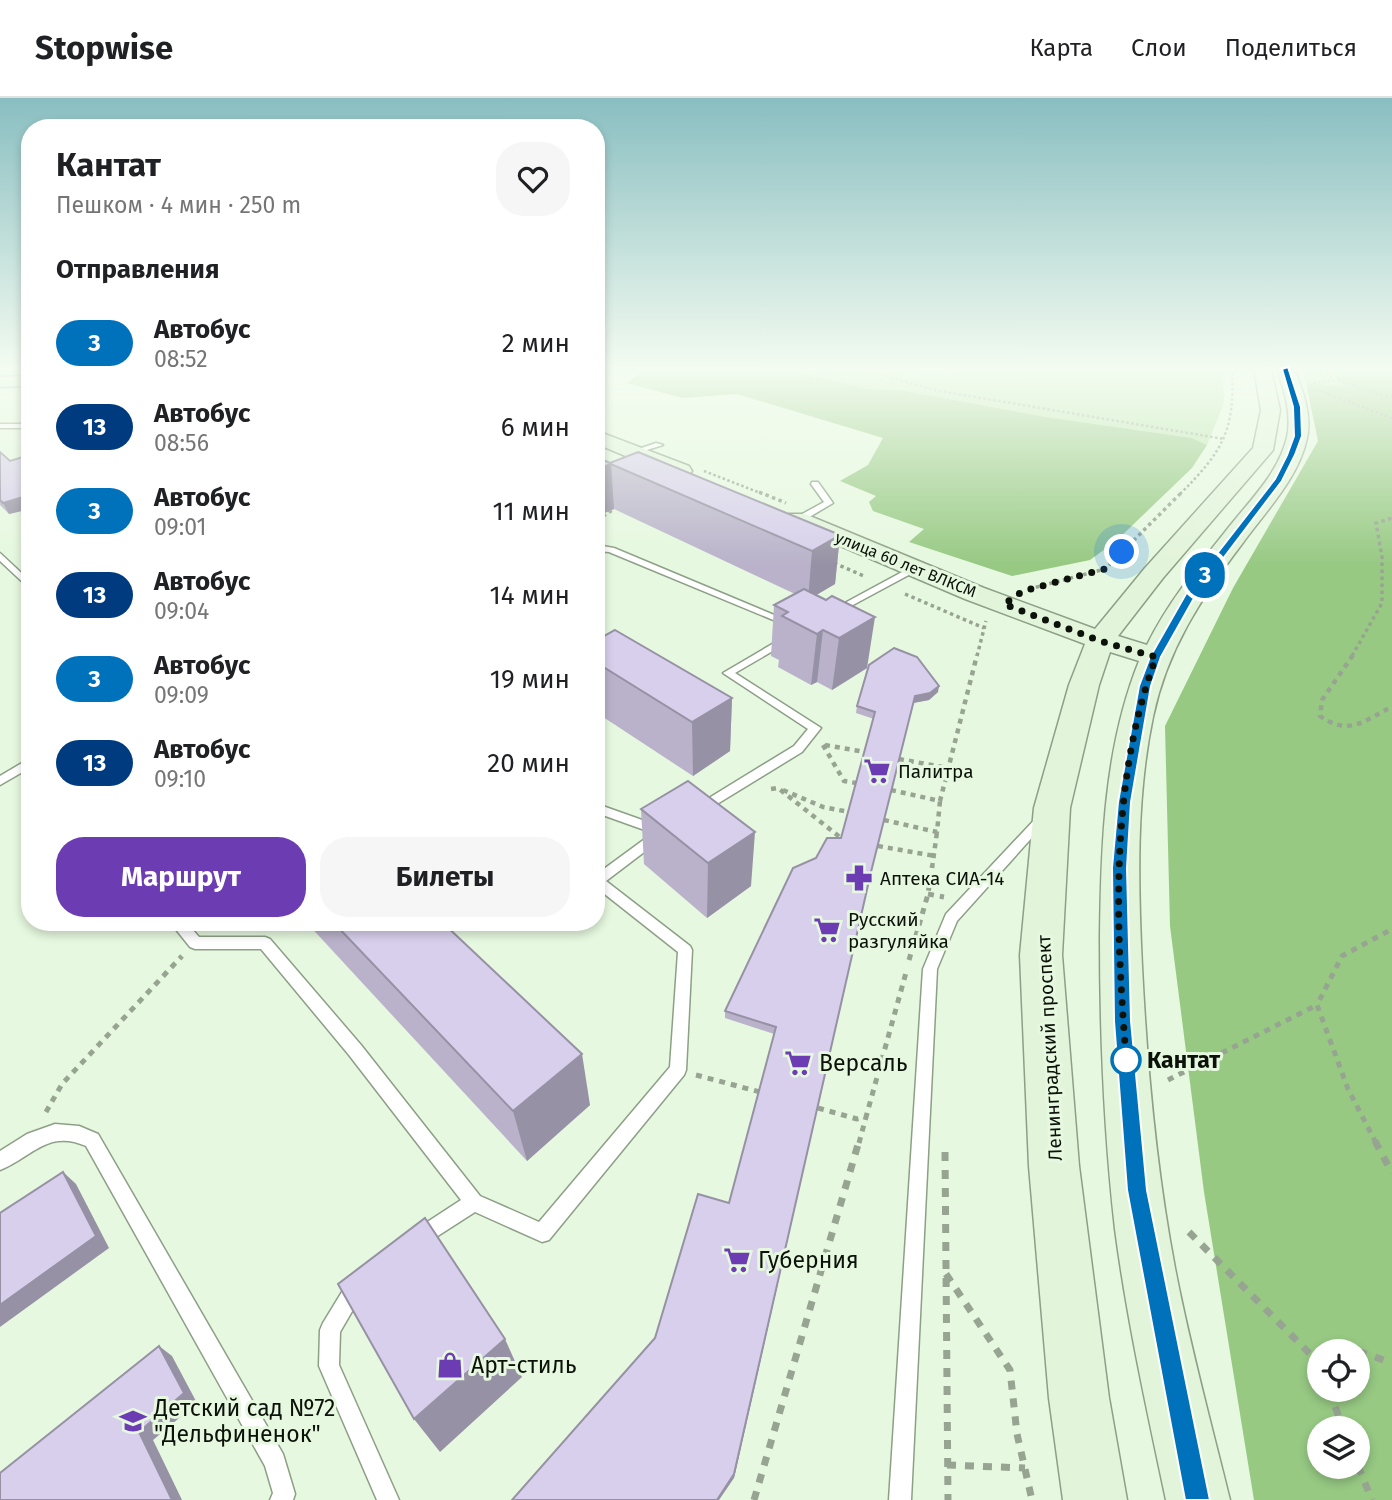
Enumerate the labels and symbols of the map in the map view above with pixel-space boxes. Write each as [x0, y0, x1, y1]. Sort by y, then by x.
street label: улица 60 лет ВЛКСМ [833, 528, 979, 601]
your location [1104, 534, 1139, 569]
line badge: 3 [1182, 552, 1228, 598]
supermarket icon: Палитра [862, 756, 892, 786]
place label: Палитра [898, 760, 974, 783]
pharmacy icon: Аптека СИА-14 [844, 863, 874, 893]
place label: Аптека СИА-14 [880, 867, 1004, 890]
place label: Русский разгуляйка [848, 908, 949, 953]
supermarket icon: Русский разгуляйка [812, 915, 842, 945]
street label: Ленинградский проспект [1032, 934, 1067, 1162]
marker: Кантат [1111, 1045, 1141, 1075]
place label: Кантат [1147, 1046, 1220, 1074]
supermarket icon: Версаль [783, 1048, 813, 1078]
place label: Версаль [819, 1049, 908, 1077]
supermarket icon: Губерния [722, 1245, 752, 1275]
place label: Губерния [758, 1246, 859, 1274]
shop icon: Арт-стиль [435, 1350, 465, 1380]
place label: Арт-стиль [471, 1351, 577, 1379]
place label: Детский сад №72 "Дельфиненок" [153, 1394, 335, 1448]
school or university icon: Детский сад №72 "Дельфиненок" [118, 1406, 148, 1436]

